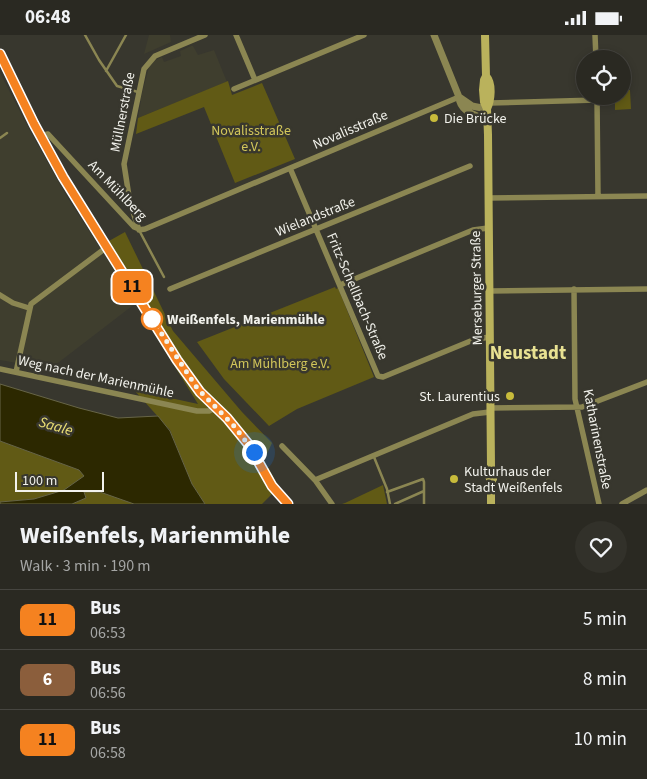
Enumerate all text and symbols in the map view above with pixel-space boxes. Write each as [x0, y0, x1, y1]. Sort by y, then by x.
text: 06:48 [25, 4, 71, 31]
map controls [576, 50, 631, 105]
button: locate [576, 50, 631, 105]
street label: Müllnerstraße [105, 70, 141, 154]
street label: Novalisstraße [310, 105, 391, 155]
place label: Die Brücke [444, 109, 507, 129]
marker: Die Brücke [428, 112, 440, 124]
park label: Novalisstraße e.V. [211, 121, 291, 157]
street label: Am Mühlberg [83, 156, 151, 225]
street label: Wielandstraße [273, 192, 358, 242]
street label: Fritz-Schellbach-Straße [321, 230, 393, 363]
street label: Merseburger Straße [466, 230, 488, 346]
line badge: 11 [110, 271, 154, 303]
text: 11 [122, 274, 142, 299]
marker: Weißenfels, Marienmühle [141, 308, 163, 330]
place label: Weißenfels, Marienmühle [167, 310, 325, 330]
district label: Neustadt [490, 340, 566, 367]
street label: Weg nach der Marienmühle [16, 351, 176, 403]
park label: Am Mühlberg e.V. [230, 354, 330, 374]
place label: St. Laurentius [419, 387, 500, 407]
street label: Katharinenstraße [577, 387, 617, 491]
marker: St. Laurentius [504, 390, 516, 402]
water label: Saale [36, 412, 75, 441]
your location [242, 440, 267, 465]
place label: Kulturhaus der Stadt Weißenfels [464, 462, 562, 498]
scale bar [15, 469, 104, 492]
text: 100 m [22, 471, 57, 491]
marker: Kulturhaus der Stadt Weißenfels [448, 473, 460, 485]
text: Weißenfels, Marienmühle [20, 518, 290, 553]
button: heart [575, 521, 627, 573]
text: Walk · 3 min · 190 m [20, 555, 151, 577]
text: Bus [90, 595, 121, 622]
text: 5 min [583, 606, 627, 633]
text: 11 [38, 607, 57, 632]
text: 06:53 [90, 622, 126, 644]
text: Bus [90, 655, 121, 682]
text: 8 min [583, 666, 627, 693]
text: 6 [43, 667, 52, 692]
text: 06:56 [90, 682, 126, 704]
text: Bus [90, 715, 121, 742]
text: 10 min [573, 726, 627, 753]
text: 11 [38, 727, 57, 752]
text: 06:58 [90, 742, 126, 764]

